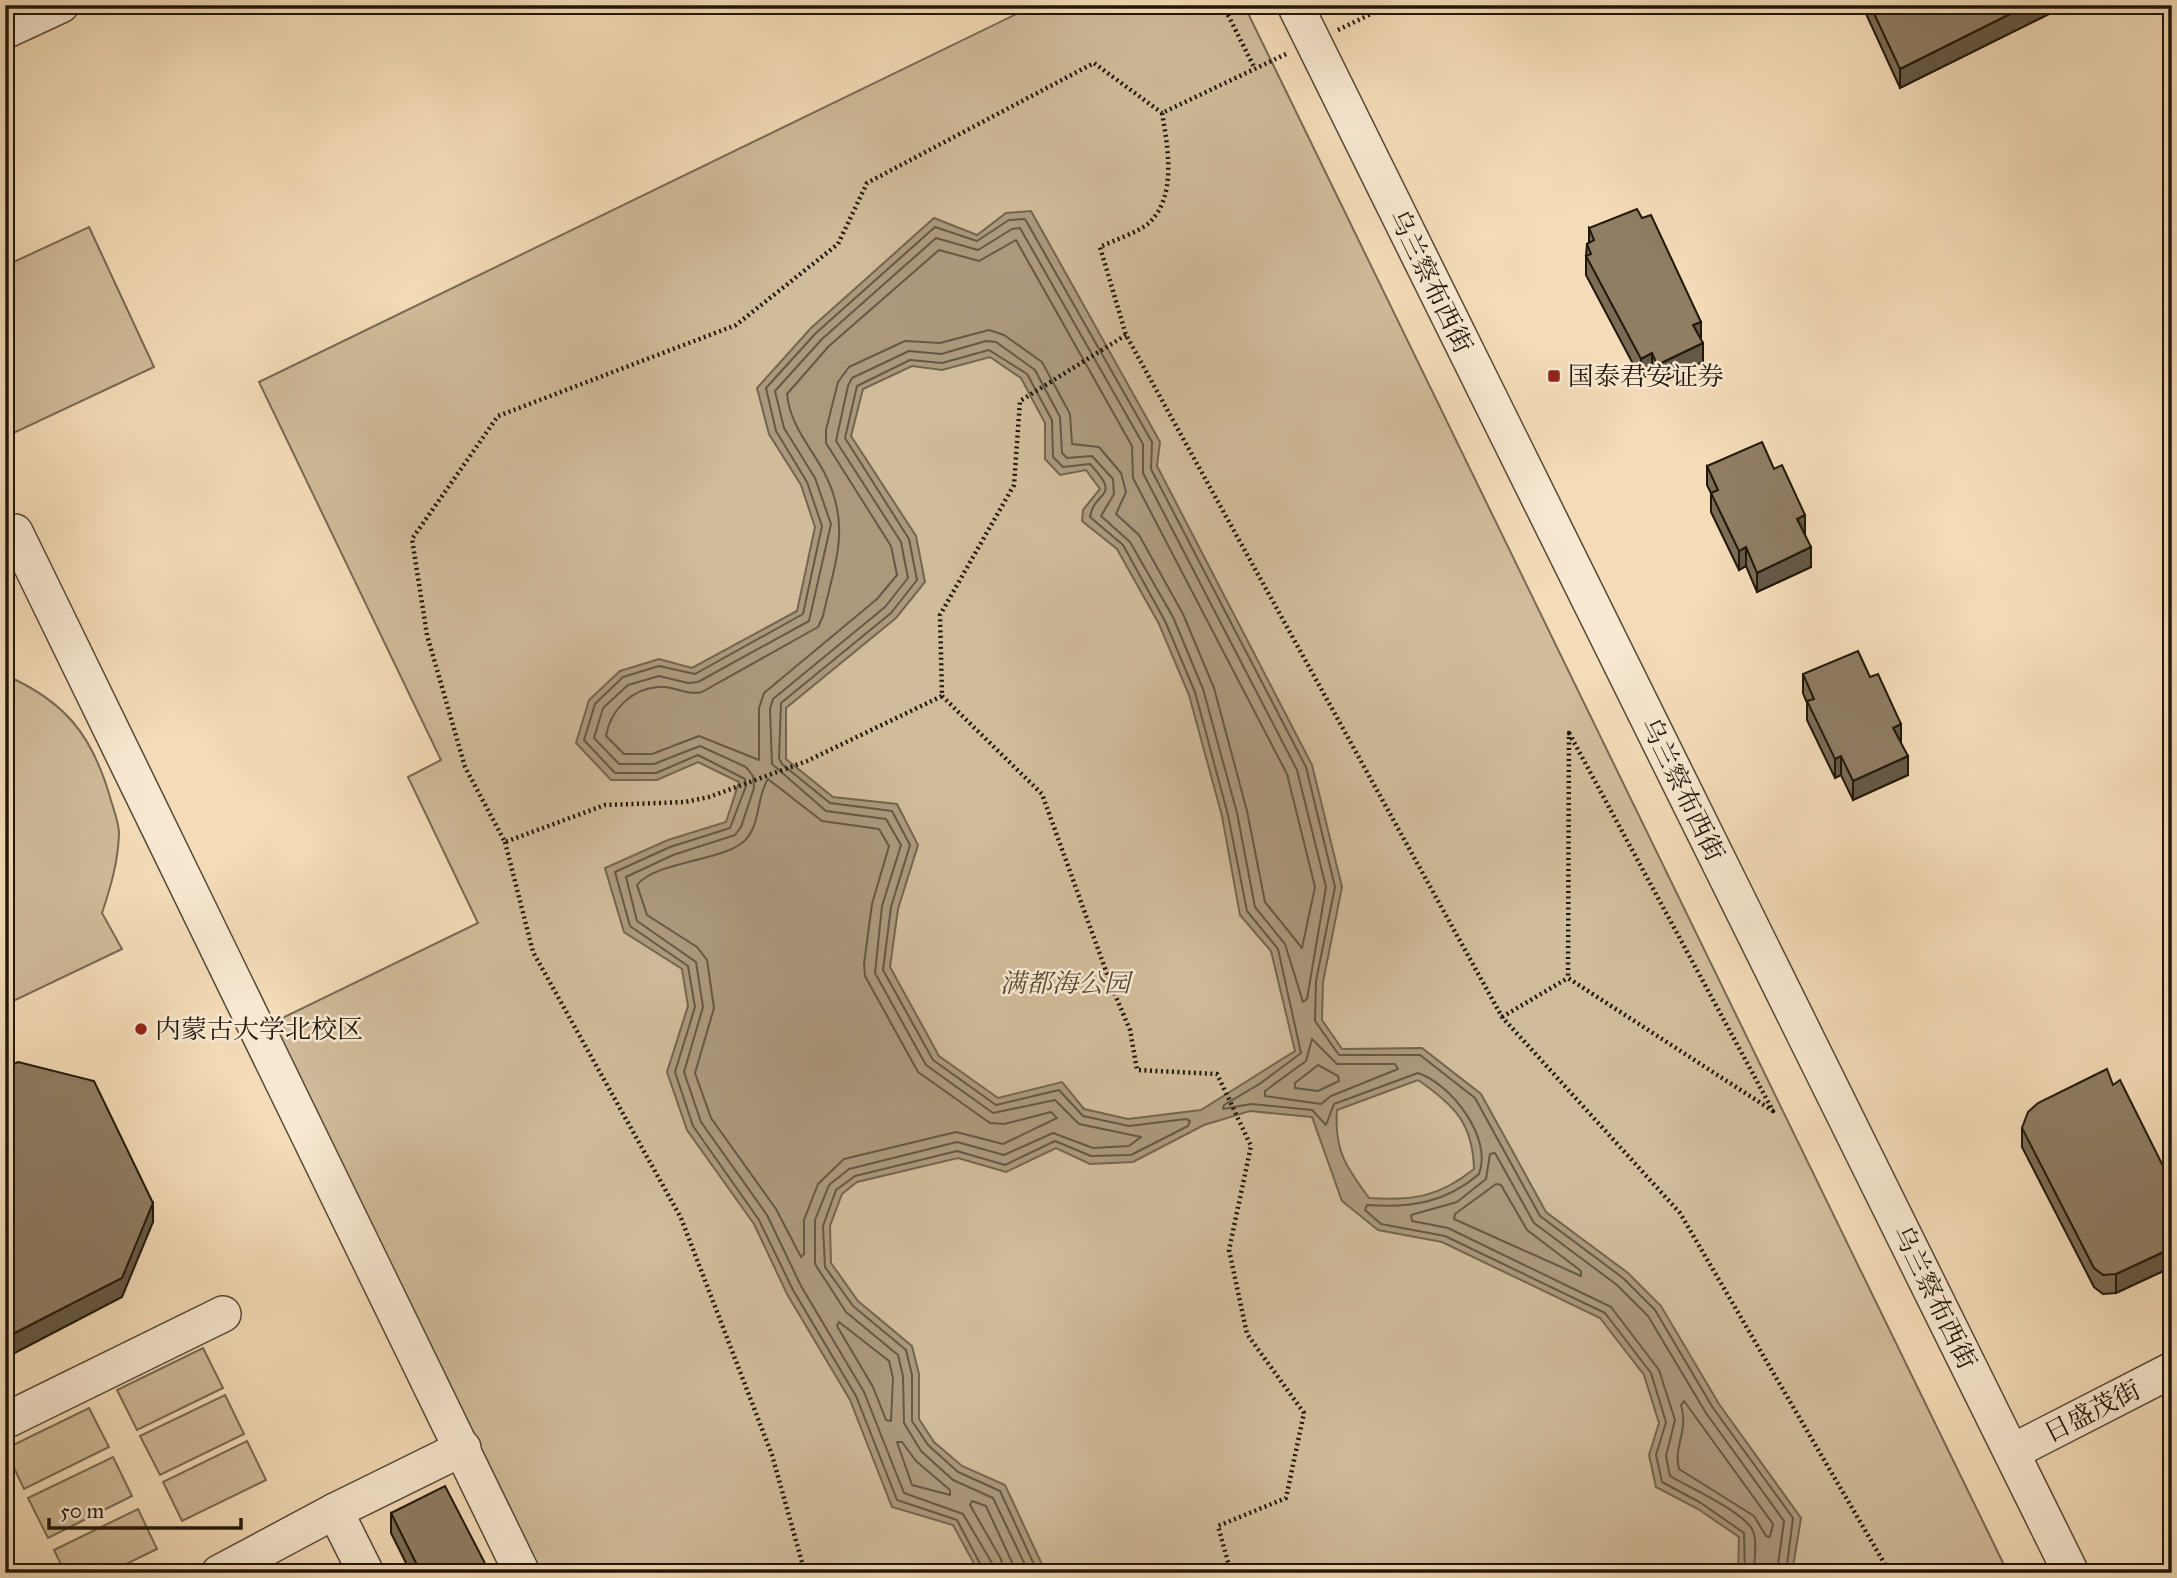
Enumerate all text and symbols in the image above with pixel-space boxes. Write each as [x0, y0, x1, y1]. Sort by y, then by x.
street label: 乌兰察布西街 [1382, 204, 1480, 358]
place label: 国泰君安证券 [1568, 360, 1724, 392]
marker: 国泰君安证券 [1546, 368, 1562, 384]
street label: 乌兰察布西街 [1634, 712, 1732, 866]
park label: 满都海公园 [1000, 967, 1134, 999]
place label: 内蒙古大学北校区 [155, 1013, 363, 1045]
marker: 内蒙古大学北校区 [133, 1021, 149, 1037]
street label: 乌兰察布西街 [1886, 1220, 1984, 1374]
street label: 日盛茂街 [2038, 1373, 2146, 1449]
scale bar [49, 1487, 242, 1531]
text: 50 m [60, 1498, 105, 1524]

